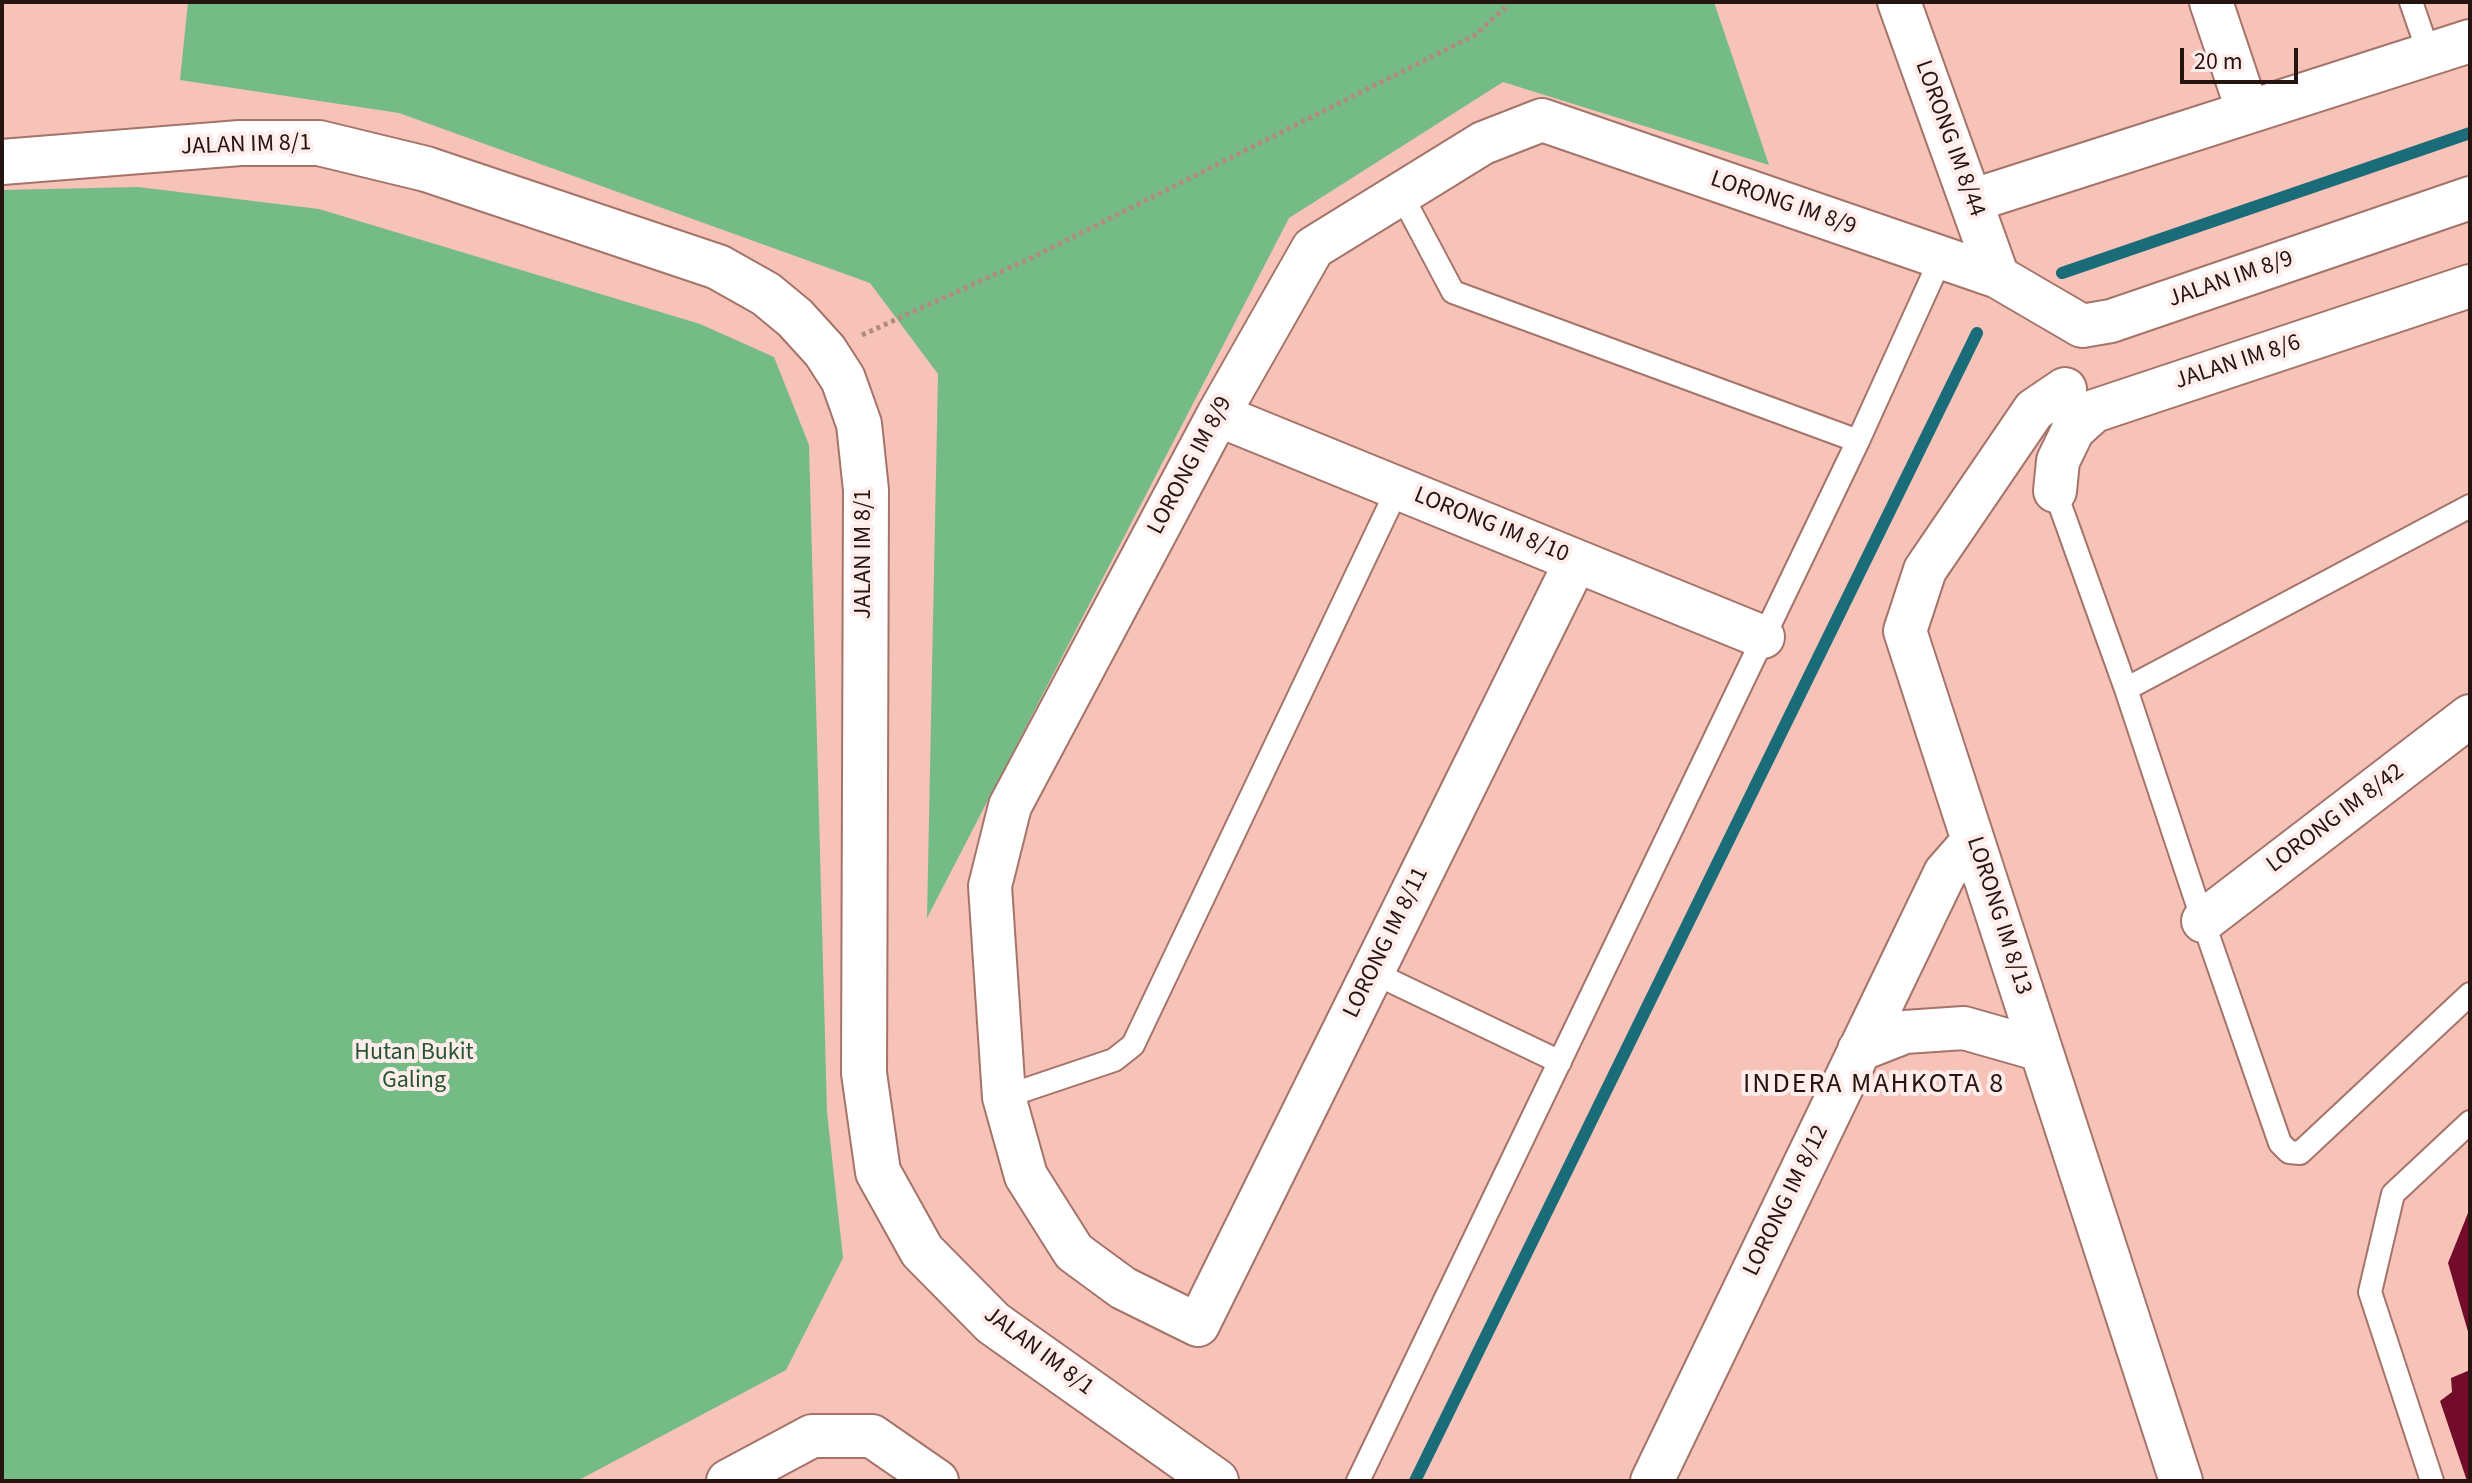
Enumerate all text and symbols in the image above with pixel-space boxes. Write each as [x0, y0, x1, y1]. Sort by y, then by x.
scale bar [2184, 32, 2302, 82]
text: 20 m [2194, 44, 2243, 79]
street label: LORONG IM 8/44 [1907, 57, 1991, 221]
street label: JALAN IM 8/1 [180, 129, 312, 163]
street label: LORONG IM 8/9 [1706, 166, 1860, 242]
street label: JALAN IM 8/9 [2165, 245, 2297, 315]
street label: JALAN IM 8/6 [2172, 329, 2304, 397]
street label: LORONG IM 8/9 [1142, 392, 1240, 540]
street label: LORONG IM 8/10 [1409, 482, 1573, 570]
street label: JALAN IM 8/1 [851, 489, 879, 619]
street label: LORONG IM 8/42 [2262, 758, 2410, 880]
street label: LORONG IM 8/13 [1959, 833, 2037, 999]
street label: LORONG IM 8/11 [1338, 863, 1436, 1023]
park label: Hutan Bukit Galing [354, 1040, 474, 1096]
district label: INDERA MAHKOTA 8 [1743, 1069, 2005, 1103]
street label: LORONG IM 8/12 [1738, 1121, 1836, 1281]
street label: JALAN IM 8/1 [977, 1301, 1099, 1403]

